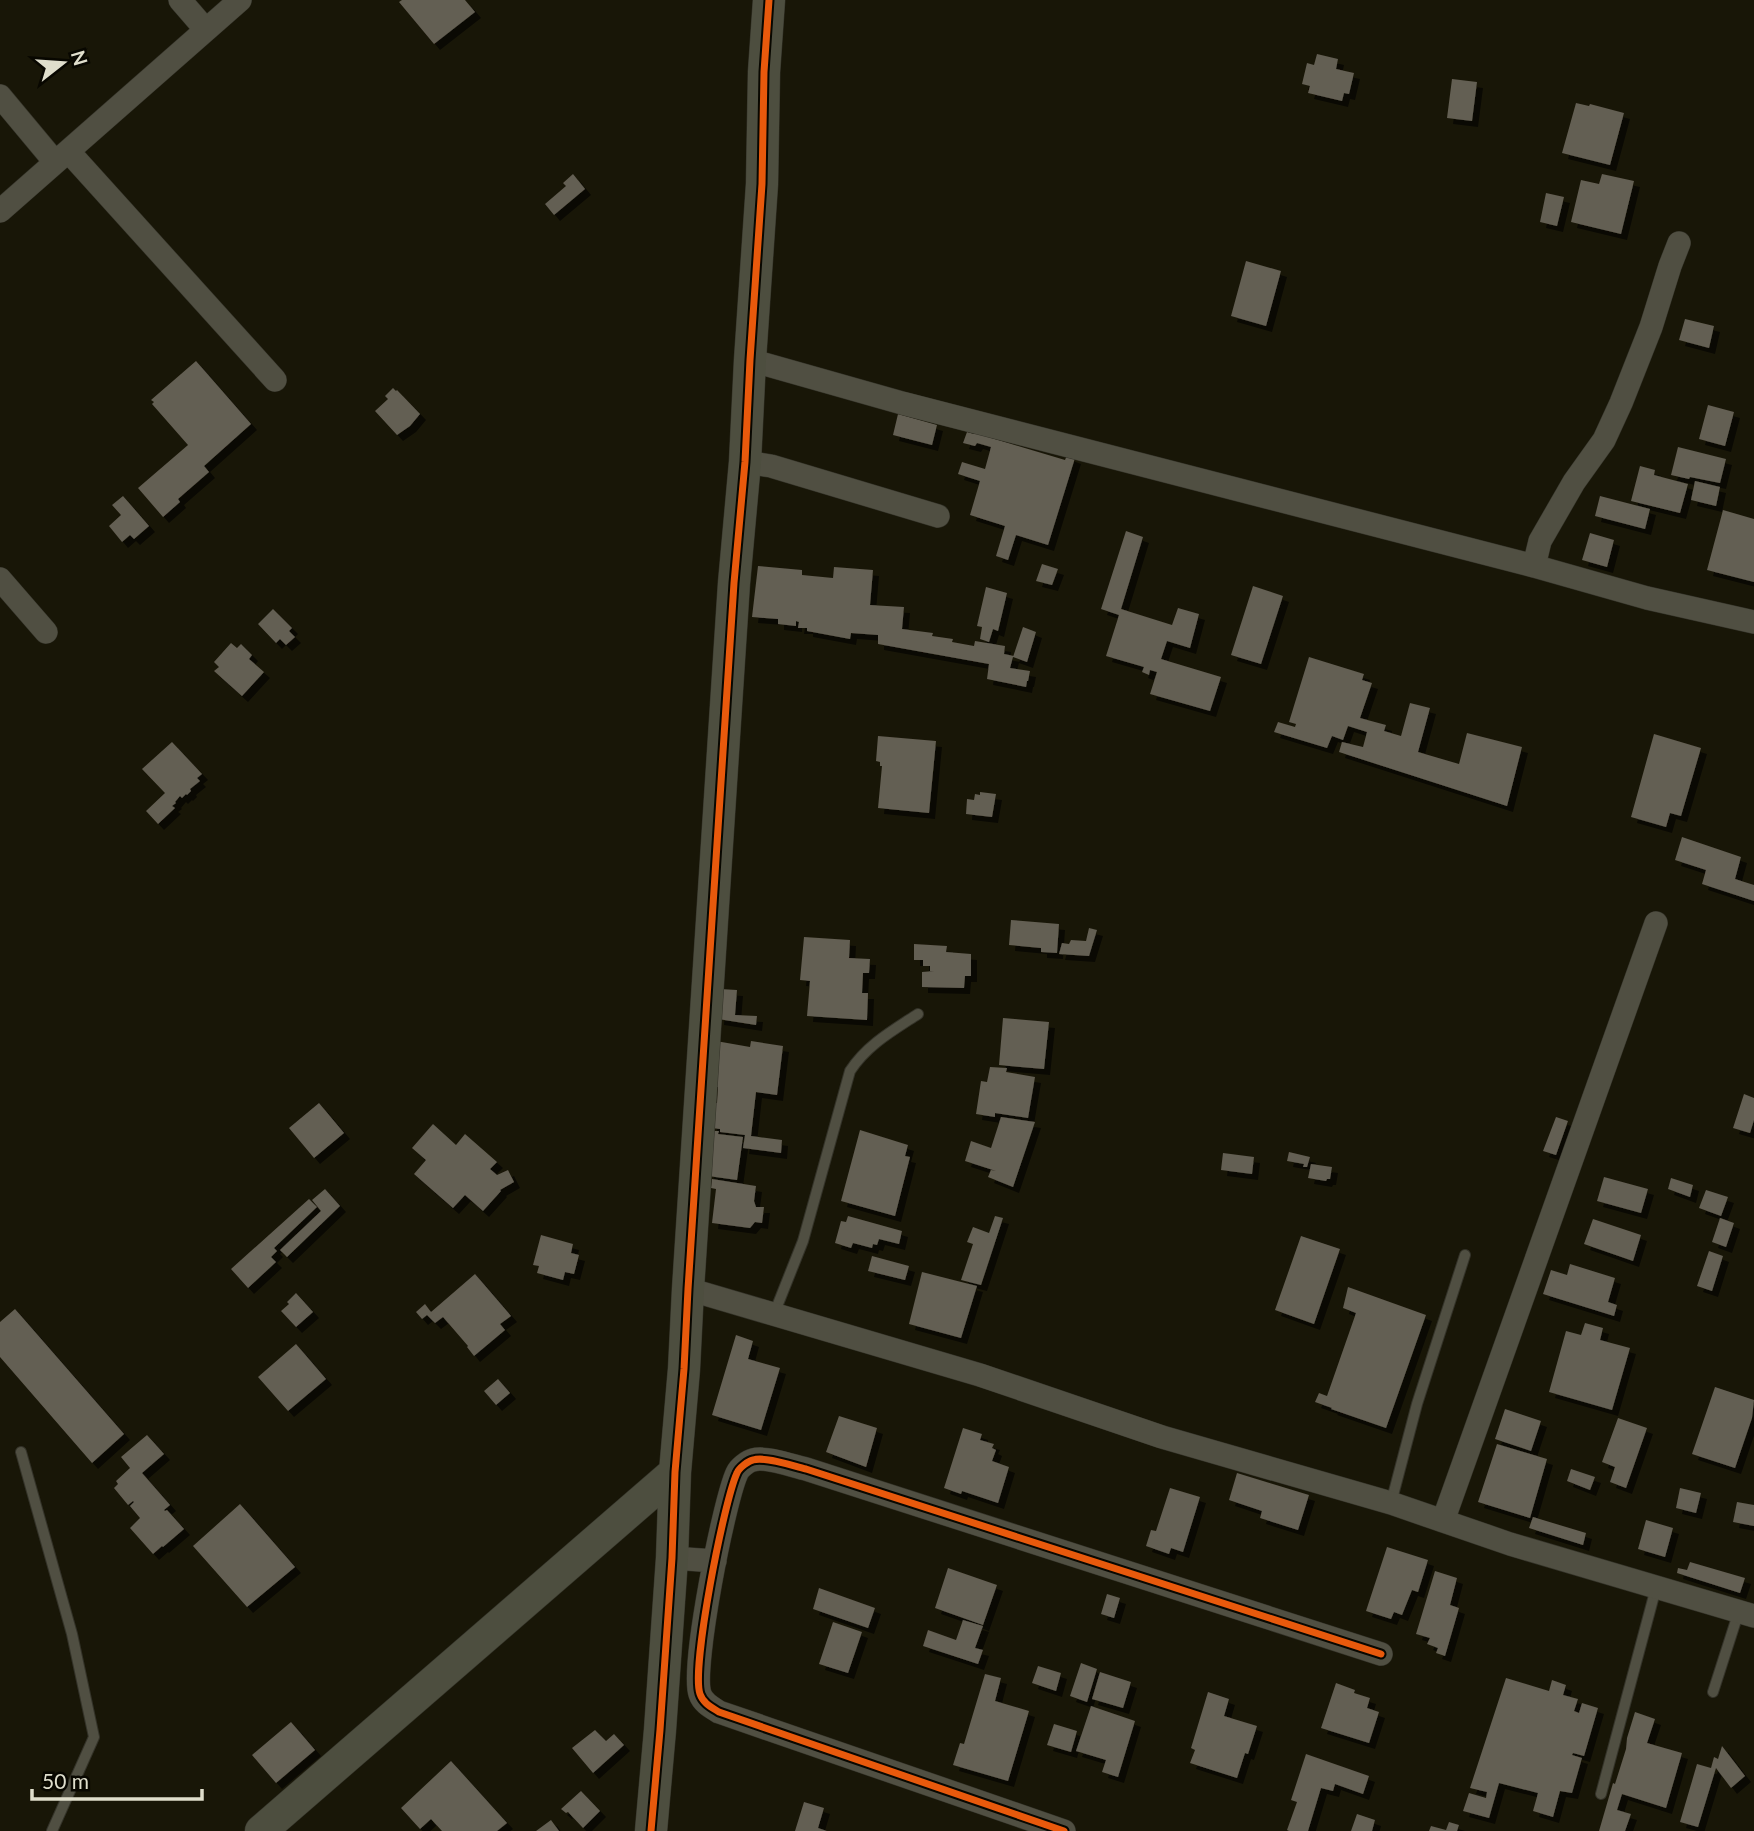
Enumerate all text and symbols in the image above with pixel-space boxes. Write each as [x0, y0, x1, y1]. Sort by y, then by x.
north arrow [28, 28, 98, 98]
text: N [67, 48, 93, 68]
scale bar [32, 1758, 201, 1802]
text: 50 m [42, 1768, 89, 1793]

